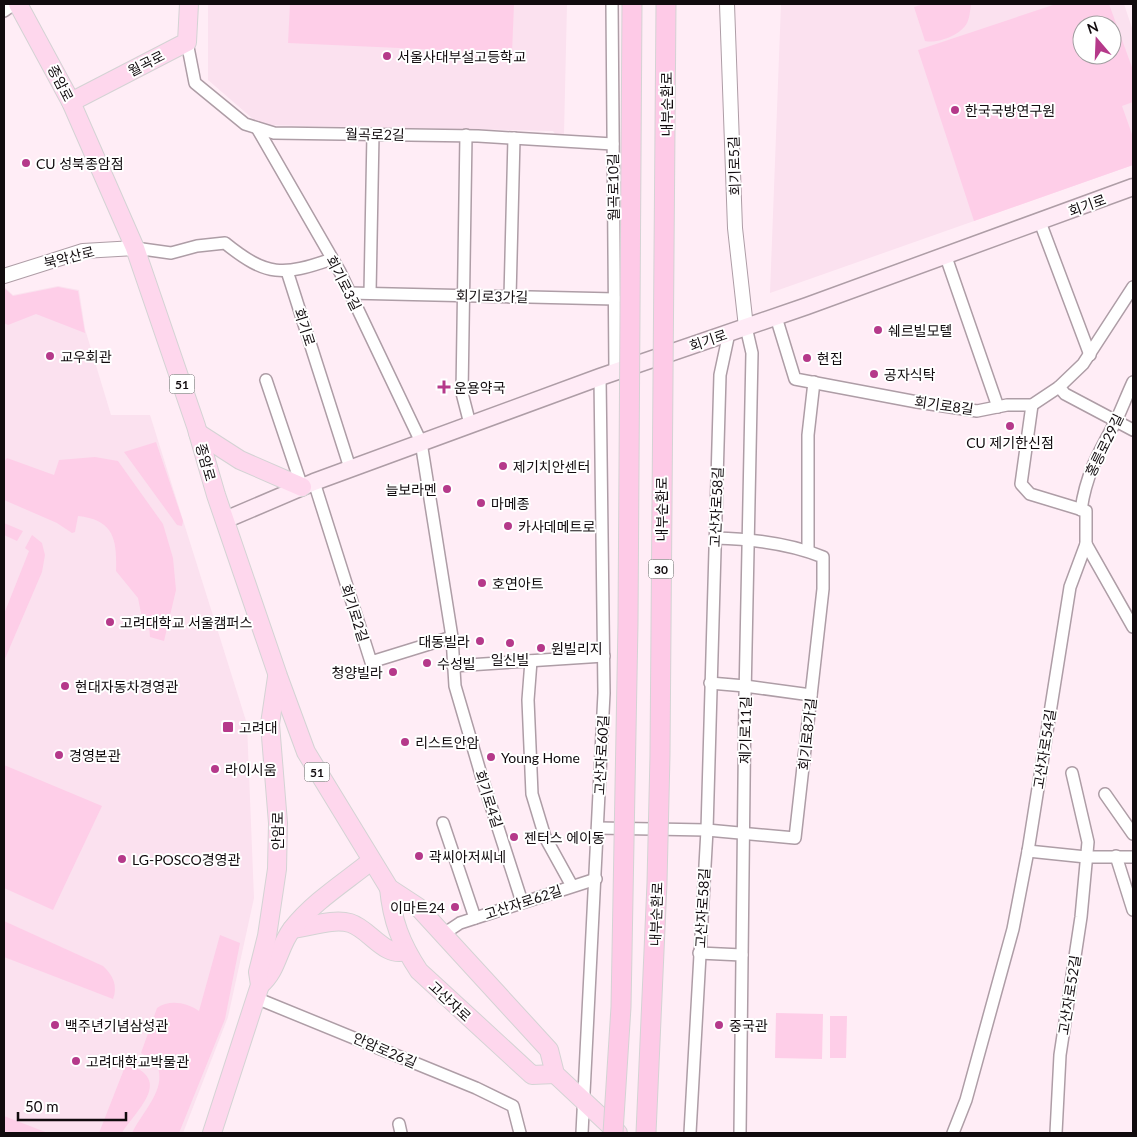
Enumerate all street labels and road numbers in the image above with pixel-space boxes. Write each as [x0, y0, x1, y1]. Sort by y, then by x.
street label: 월곡로 [125, 47, 167, 79]
street label: 종암로 [45, 62, 77, 104]
street label: 내부순환로 [658, 72, 675, 136]
street label: 월곡로2길 [345, 125, 405, 143]
street label: 회기로5길 [724, 136, 744, 196]
street label: 월곡로10길 [604, 153, 622, 221]
street label: 회기로 [1066, 190, 1108, 220]
street label: 북악산로 [42, 242, 96, 271]
street label: 회기로3길 [323, 253, 365, 313]
street label: 회기로3가길 [456, 287, 528, 305]
street label: 회기로 [291, 306, 319, 348]
street label: 회기로 [687, 326, 729, 354]
road number: 51 [170, 374, 194, 394]
street label: 회기로8길 [913, 392, 975, 418]
street label: 홍릉로29길 [1082, 411, 1126, 479]
street label: 종암로 [193, 441, 220, 483]
street label: 고산자로58길 [706, 466, 726, 548]
street label: 내부순환로 [653, 477, 670, 541]
road number: 30 [648, 560, 674, 578]
street label: 회기로2길 [338, 582, 372, 644]
street label: 제기로11길 [736, 696, 754, 764]
street label: 회기로8가길 [795, 697, 819, 771]
street label: 고산자로54길 [1029, 708, 1059, 790]
street label: 고산자로60길 [590, 714, 612, 796]
road number: 51 [304, 762, 330, 782]
street label: 회기로4길 [472, 768, 506, 830]
street label: 안암로 [269, 812, 286, 850]
street label: 고산자로58길 [691, 867, 713, 949]
street label: 고산자로62길 [482, 881, 564, 923]
street label: 내부순환로 [646, 881, 666, 946]
street label: 고산자로52길 [1054, 954, 1084, 1036]
street label: 고산자로 [425, 977, 475, 1025]
street label: 안암로26길 [350, 1029, 420, 1071]

